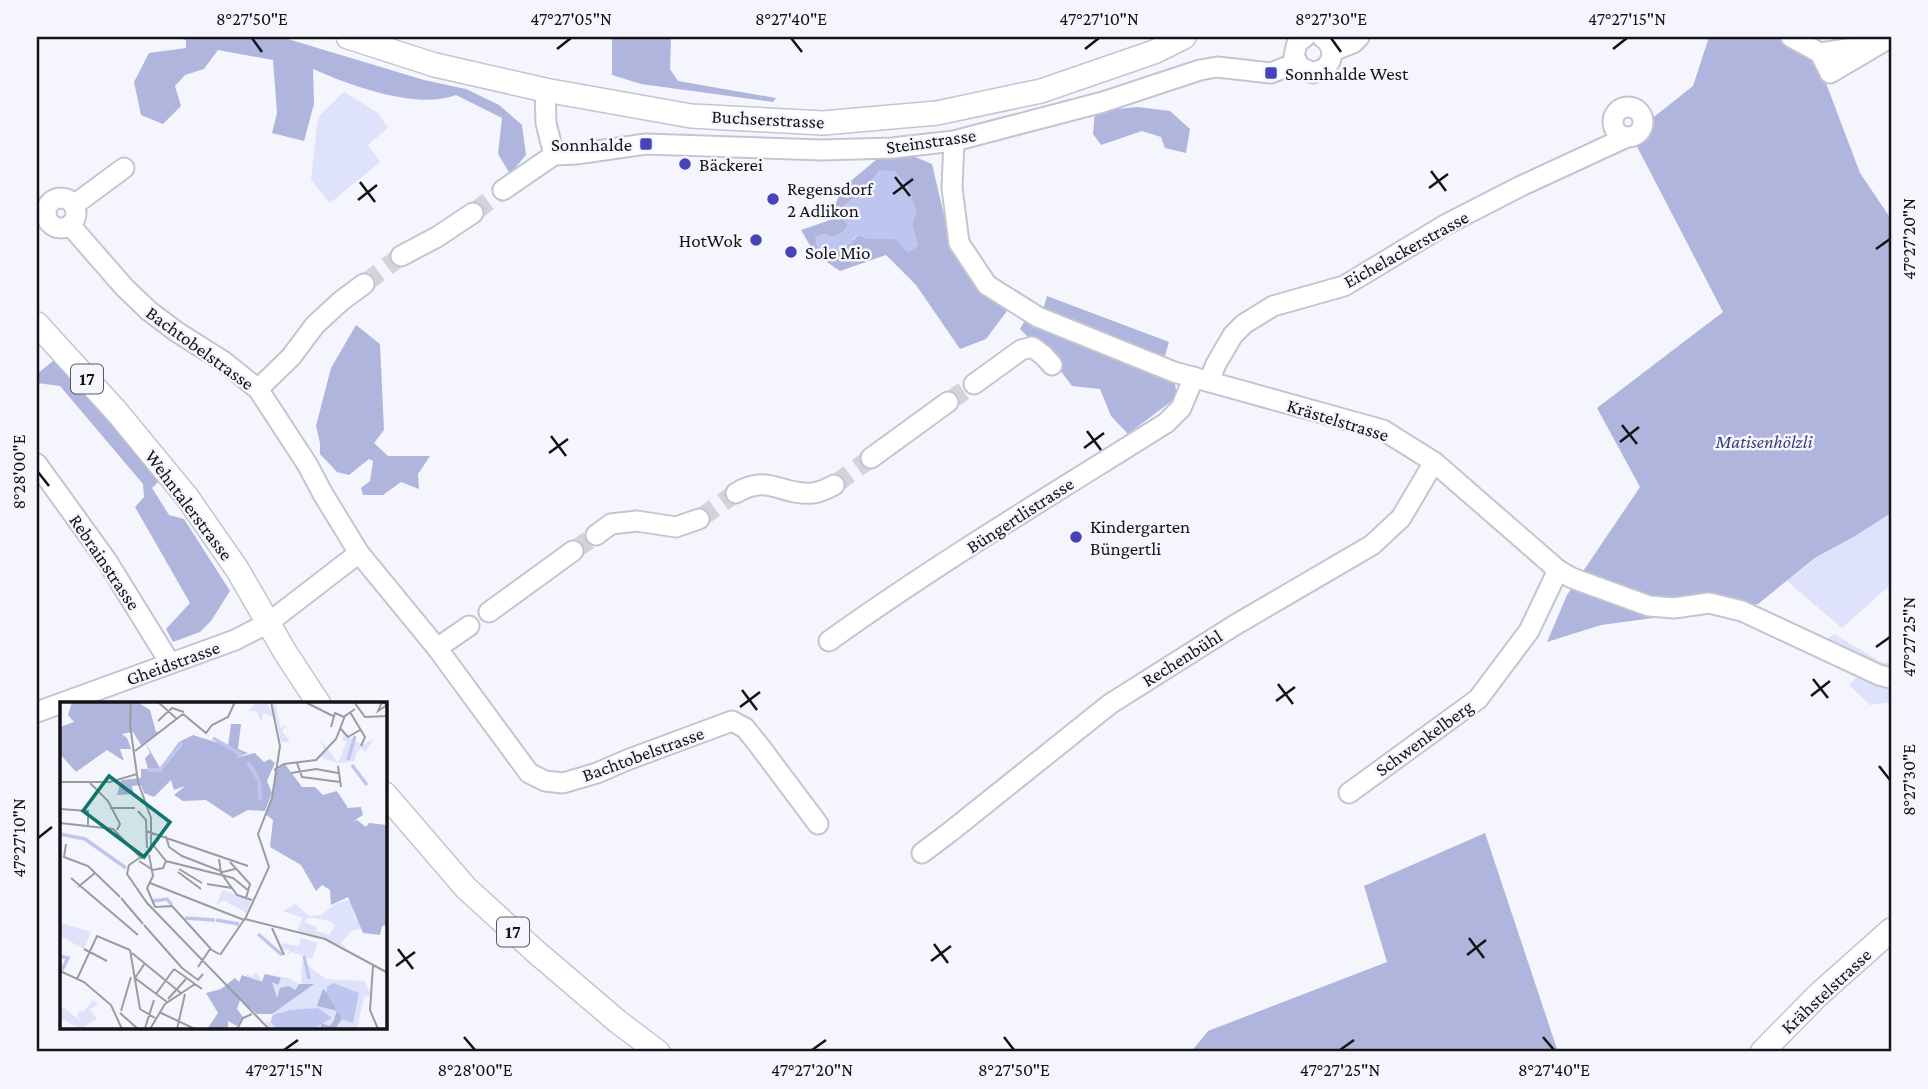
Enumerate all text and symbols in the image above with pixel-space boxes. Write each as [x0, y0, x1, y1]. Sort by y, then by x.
text: 8°27'50"E [216, 9, 288, 29]
text: 47°27'05"N [530, 9, 612, 29]
text: 8°27'40"E [755, 9, 827, 29]
text: 47°27'10"N [1059, 9, 1139, 29]
text: 8°27'30"E [1295, 9, 1367, 29]
text: 47°27'15"N [1588, 9, 1666, 29]
place label: Sonnhalde West [1285, 63, 1409, 84]
marker: Sonnhalde West [1263, 65, 1279, 81]
street label: Buchserstrasse [711, 106, 825, 132]
street label: Steinstrasse [885, 124, 977, 158]
place label: Sonnhalde [551, 134, 632, 155]
marker: Sonnhalde [638, 136, 654, 152]
place label: Bäckerei [699, 154, 763, 175]
marker: Bäckerei [677, 156, 693, 172]
place label: Regensdorf 2 Adlikon [787, 178, 874, 221]
marker: Regensdorf 2 Adlikon [765, 191, 781, 207]
text: 47°27'20"N [1899, 198, 1919, 280]
street label: Eichelackerstrasse [1340, 206, 1472, 292]
place label: HotWok [679, 230, 743, 251]
marker: HotWok [748, 232, 764, 248]
place label: Sole Mio [805, 242, 870, 263]
marker: Sole Mio [783, 244, 799, 260]
street label: Bachtobelstrasse [142, 302, 258, 394]
road number: 17 [71, 365, 103, 394]
street label: Krästelstrasse [1285, 395, 1391, 445]
park label: Matisenhölzli [1714, 431, 1813, 452]
text: 8°28'00"E [9, 434, 29, 509]
street label: Wehntalerstrasse [141, 446, 237, 564]
street label: Büngertlistrasse [963, 473, 1077, 557]
street label: Rebrainstrasse [65, 510, 145, 614]
place label: Kindergarten Büngertli [1090, 516, 1190, 559]
marker: Kindergarten Büngertli [1068, 529, 1084, 545]
text: 47°27'25"N [1899, 597, 1919, 677]
street label: Rechenbühl [1138, 625, 1226, 691]
street label: Gheidstrasse [123, 636, 223, 690]
street label: Schwenkelberg [1371, 696, 1477, 780]
inset map [60, 702, 387, 1030]
street label: Bachtobelstrasse [579, 722, 707, 786]
text: 8°27'30"E [1899, 744, 1919, 816]
text: 47°27'10"N [9, 798, 29, 878]
road number: 17 [497, 917, 529, 946]
street label: Krähstelstrasse [1777, 944, 1875, 1038]
text: 47°27'15"N [245, 1060, 323, 1080]
text: 8°28'00"E [438, 1060, 513, 1080]
text: 47°27'20"N [771, 1060, 853, 1080]
text: 8°27'50"E [978, 1060, 1050, 1080]
text: 47°27'25"N [1300, 1060, 1380, 1080]
text: 8°27'40"E [1518, 1060, 1590, 1080]

